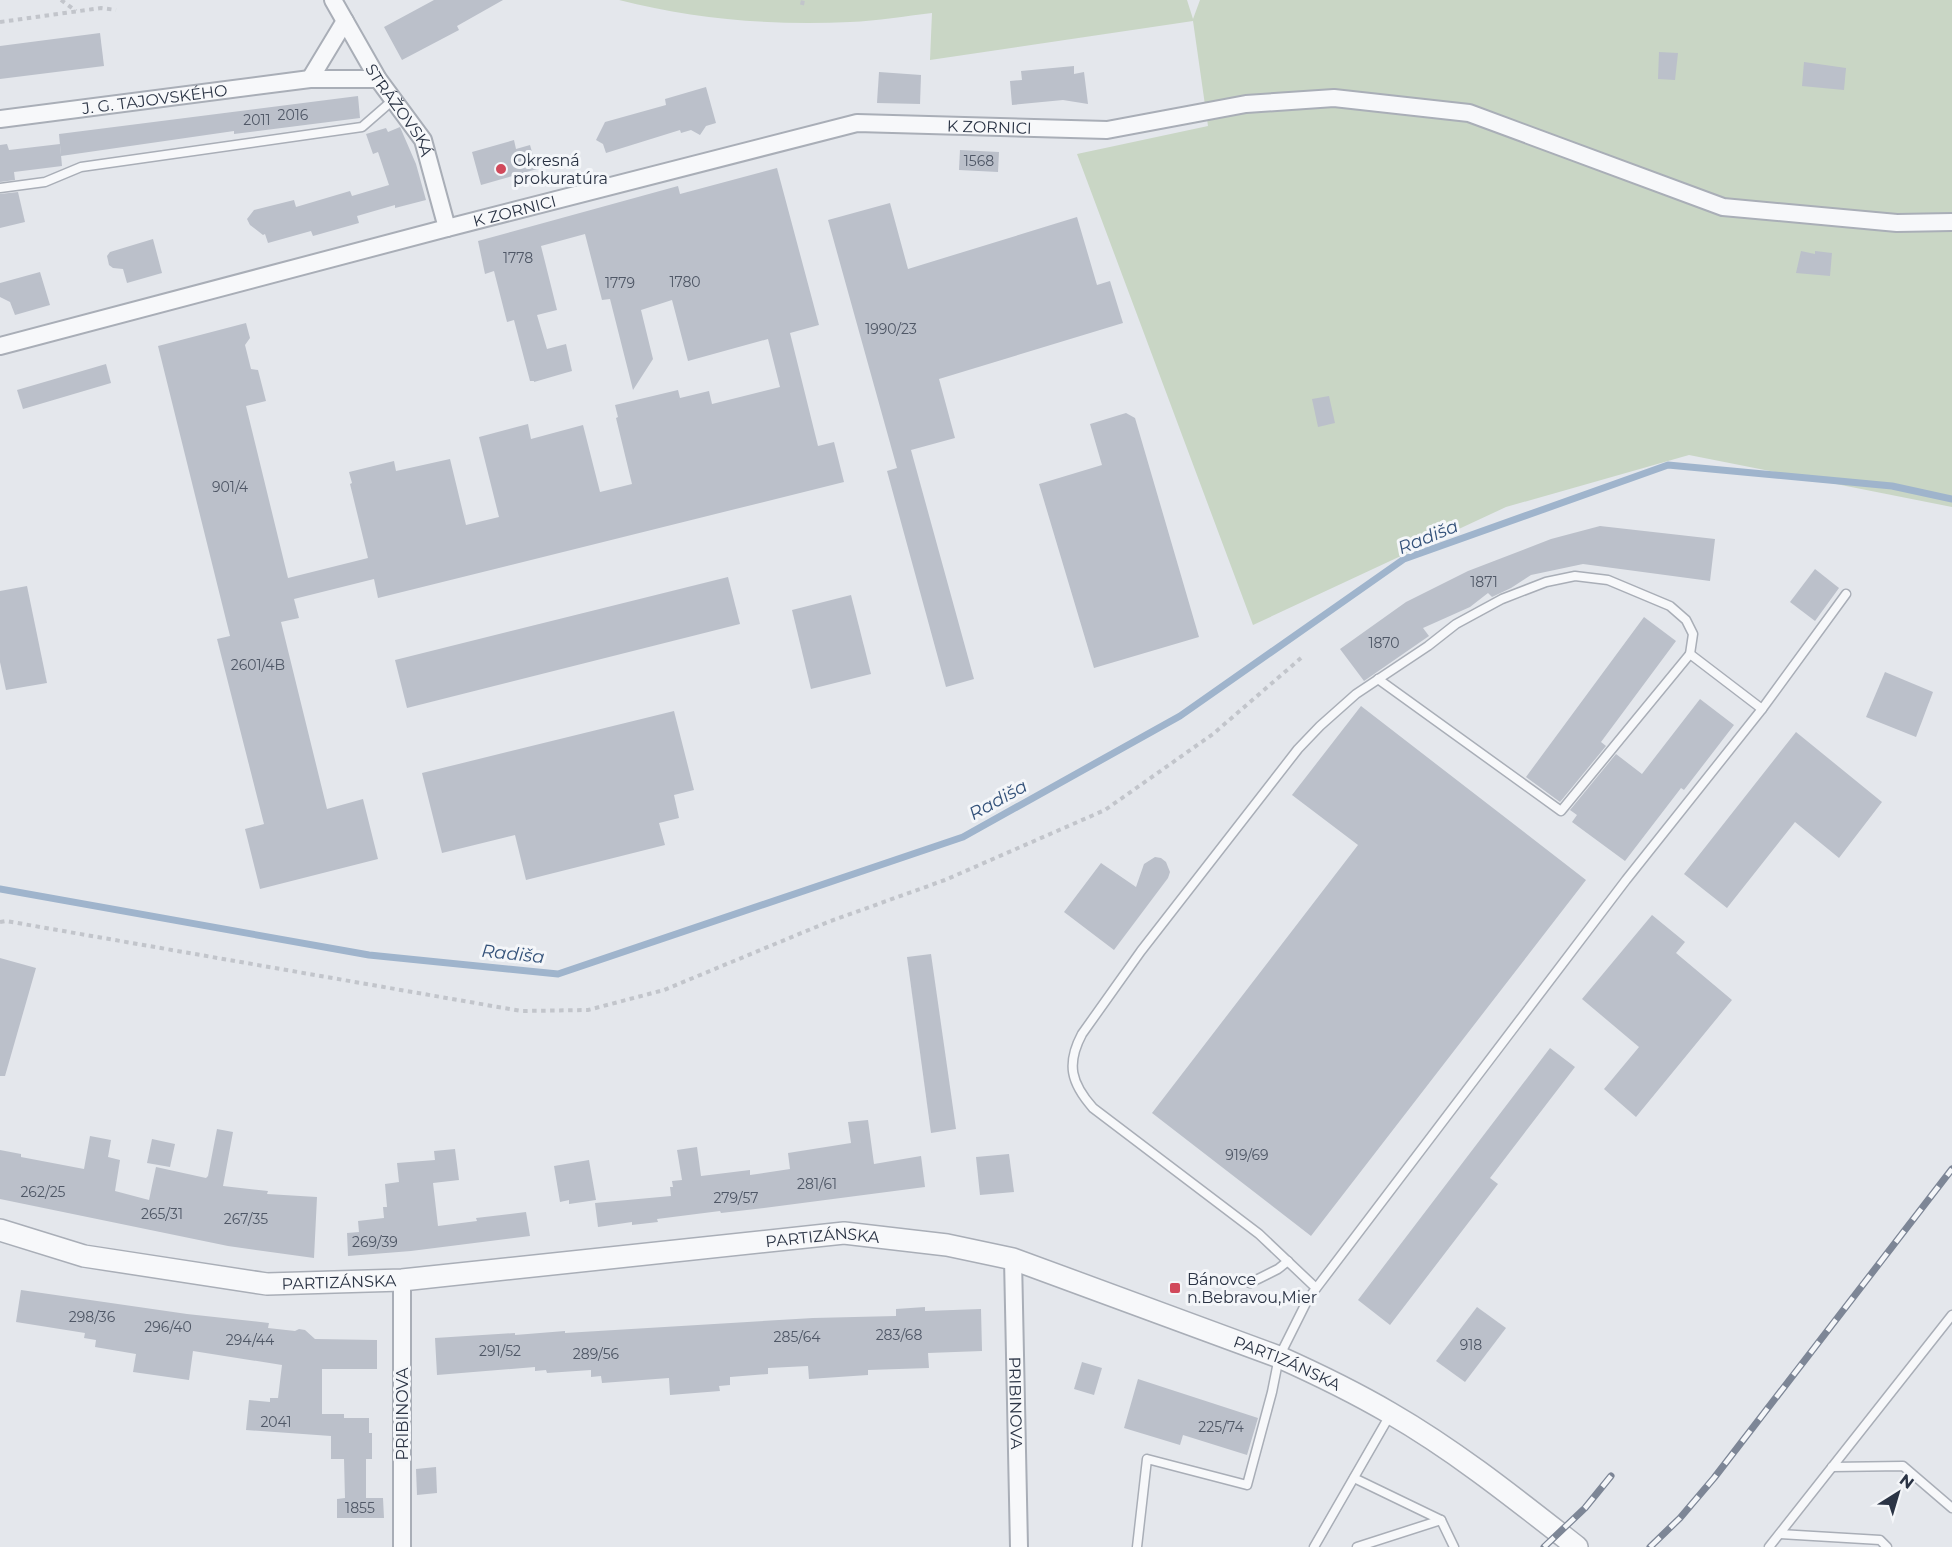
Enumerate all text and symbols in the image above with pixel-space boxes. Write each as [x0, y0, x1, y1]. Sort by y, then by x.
street label: STRÁŽOVSKÁ [361, 60, 436, 159]
street label: J. G. TAJOVSKÉHO [80, 81, 229, 118]
house number: 2016 [278, 106, 309, 124]
house number: 2011 [243, 111, 271, 129]
street label: K ZORNICI [947, 117, 1032, 138]
place label: Okresná prokuratúra [513, 151, 608, 188]
house number: 1568 [964, 152, 994, 170]
marker: Okresná prokuratúra [494, 162, 508, 176]
street label: K ZORNICI [471, 191, 558, 231]
house number: 1778 [503, 249, 533, 267]
house number: 1780 [669, 273, 701, 291]
house number: 1779 [605, 274, 635, 292]
house number: 1990/23 [865, 320, 917, 338]
house number: 901/4 [212, 478, 249, 496]
water label: Radiša [1395, 515, 1461, 559]
house number: 1871 [1470, 573, 1498, 591]
house number: 1870 [1368, 634, 1400, 652]
house number: 2601/4B [231, 656, 285, 674]
water label: Radiša [965, 775, 1031, 825]
water label: Radiša [480, 940, 546, 968]
house number: 919/69 [1225, 1146, 1269, 1164]
house number: 281/61 [797, 1175, 837, 1193]
house number: 262/25 [20, 1183, 66, 1201]
house number: 279/57 [713, 1189, 759, 1207]
house number: 265/31 [141, 1205, 183, 1223]
house number: 267/35 [224, 1210, 268, 1228]
street label: PARTIZÁNSKA [764, 1224, 881, 1251]
house number: 269/39 [352, 1233, 398, 1251]
place label: Bánovce n.Bebravou,Mier [1187, 1270, 1317, 1307]
street label: PARTIZÁNSKA [281, 1271, 397, 1294]
marker: Bánovce n.Bebravou,Mier [1168, 1281, 1182, 1295]
house number: 298/36 [69, 1308, 116, 1326]
house number: 296/40 [144, 1318, 192, 1336]
house number: 283/68 [876, 1326, 922, 1344]
house number: 285/64 [774, 1328, 821, 1346]
house number: 294/44 [226, 1331, 275, 1349]
street label: PARTIZÁNSKA [1231, 1332, 1344, 1395]
house number: 918 [1460, 1336, 1482, 1354]
house number: 291/52 [479, 1342, 521, 1360]
house number: 289/56 [573, 1345, 620, 1363]
street label: PRIBINOVA [1005, 1356, 1026, 1450]
street label: PRIBINOVA [393, 1367, 412, 1460]
house number: 2041 [260, 1413, 292, 1431]
house number: 225/74 [1198, 1418, 1244, 1436]
north arrow [1868, 1463, 1928, 1523]
text: N [1896, 1470, 1918, 1493]
house number: 1855 [345, 1499, 375, 1517]

